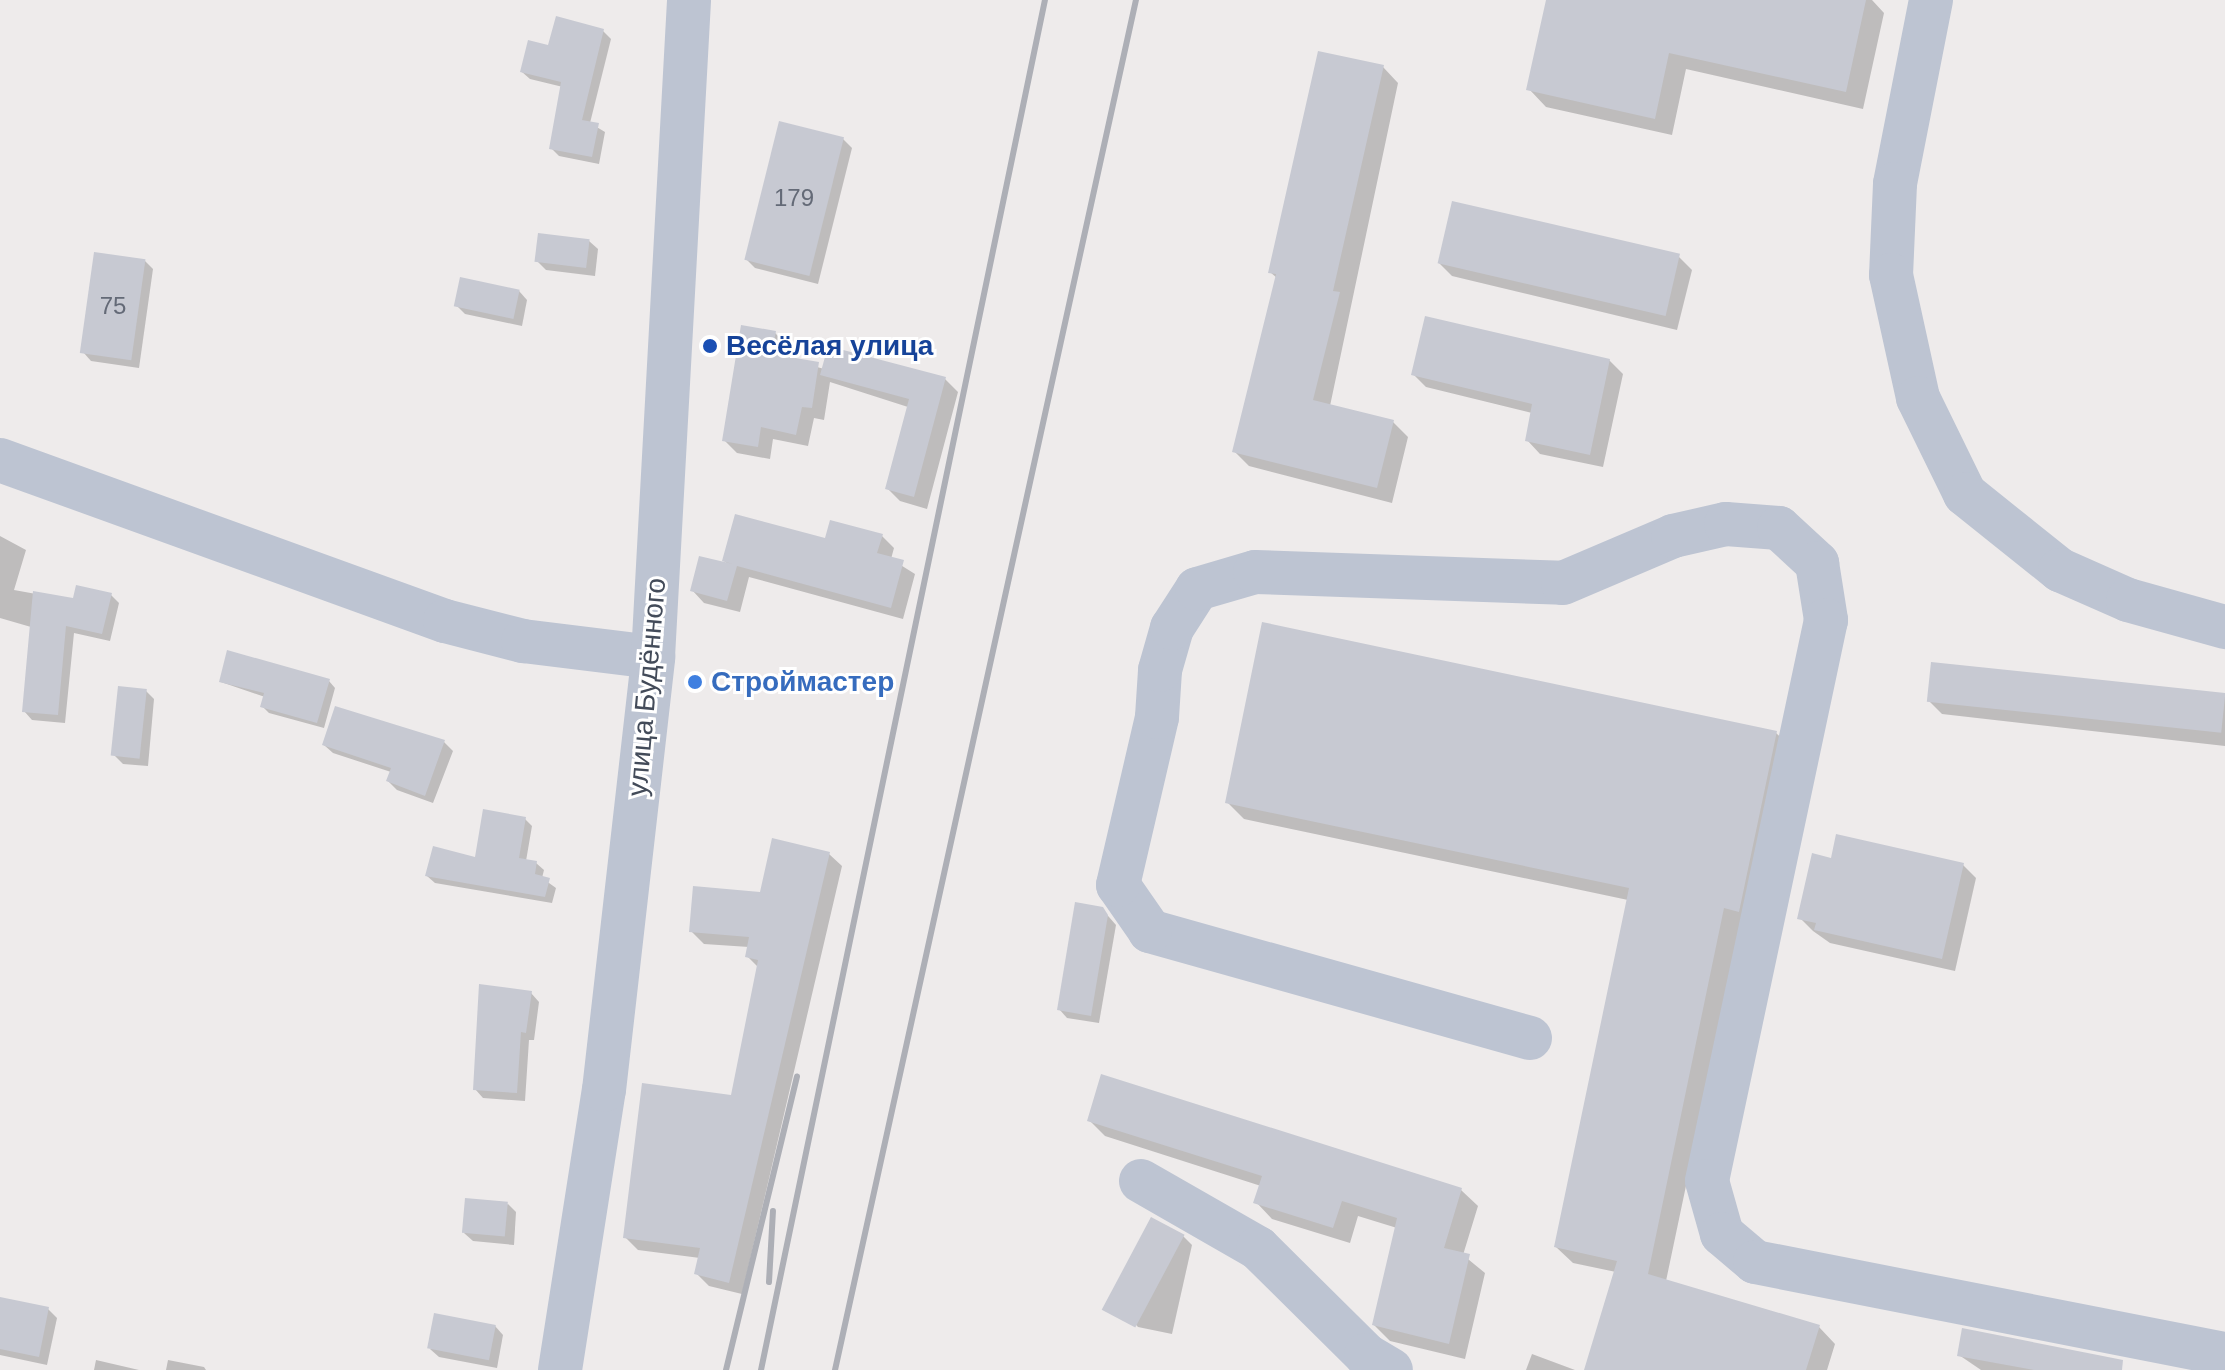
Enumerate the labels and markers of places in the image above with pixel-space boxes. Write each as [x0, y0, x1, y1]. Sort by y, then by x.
place label: Весёлая улица [726, 329, 933, 363]
marker: Весёлая улица [701, 337, 719, 355]
place label: Строймастер [711, 665, 894, 699]
marker: Строймастер [686, 673, 704, 691]

